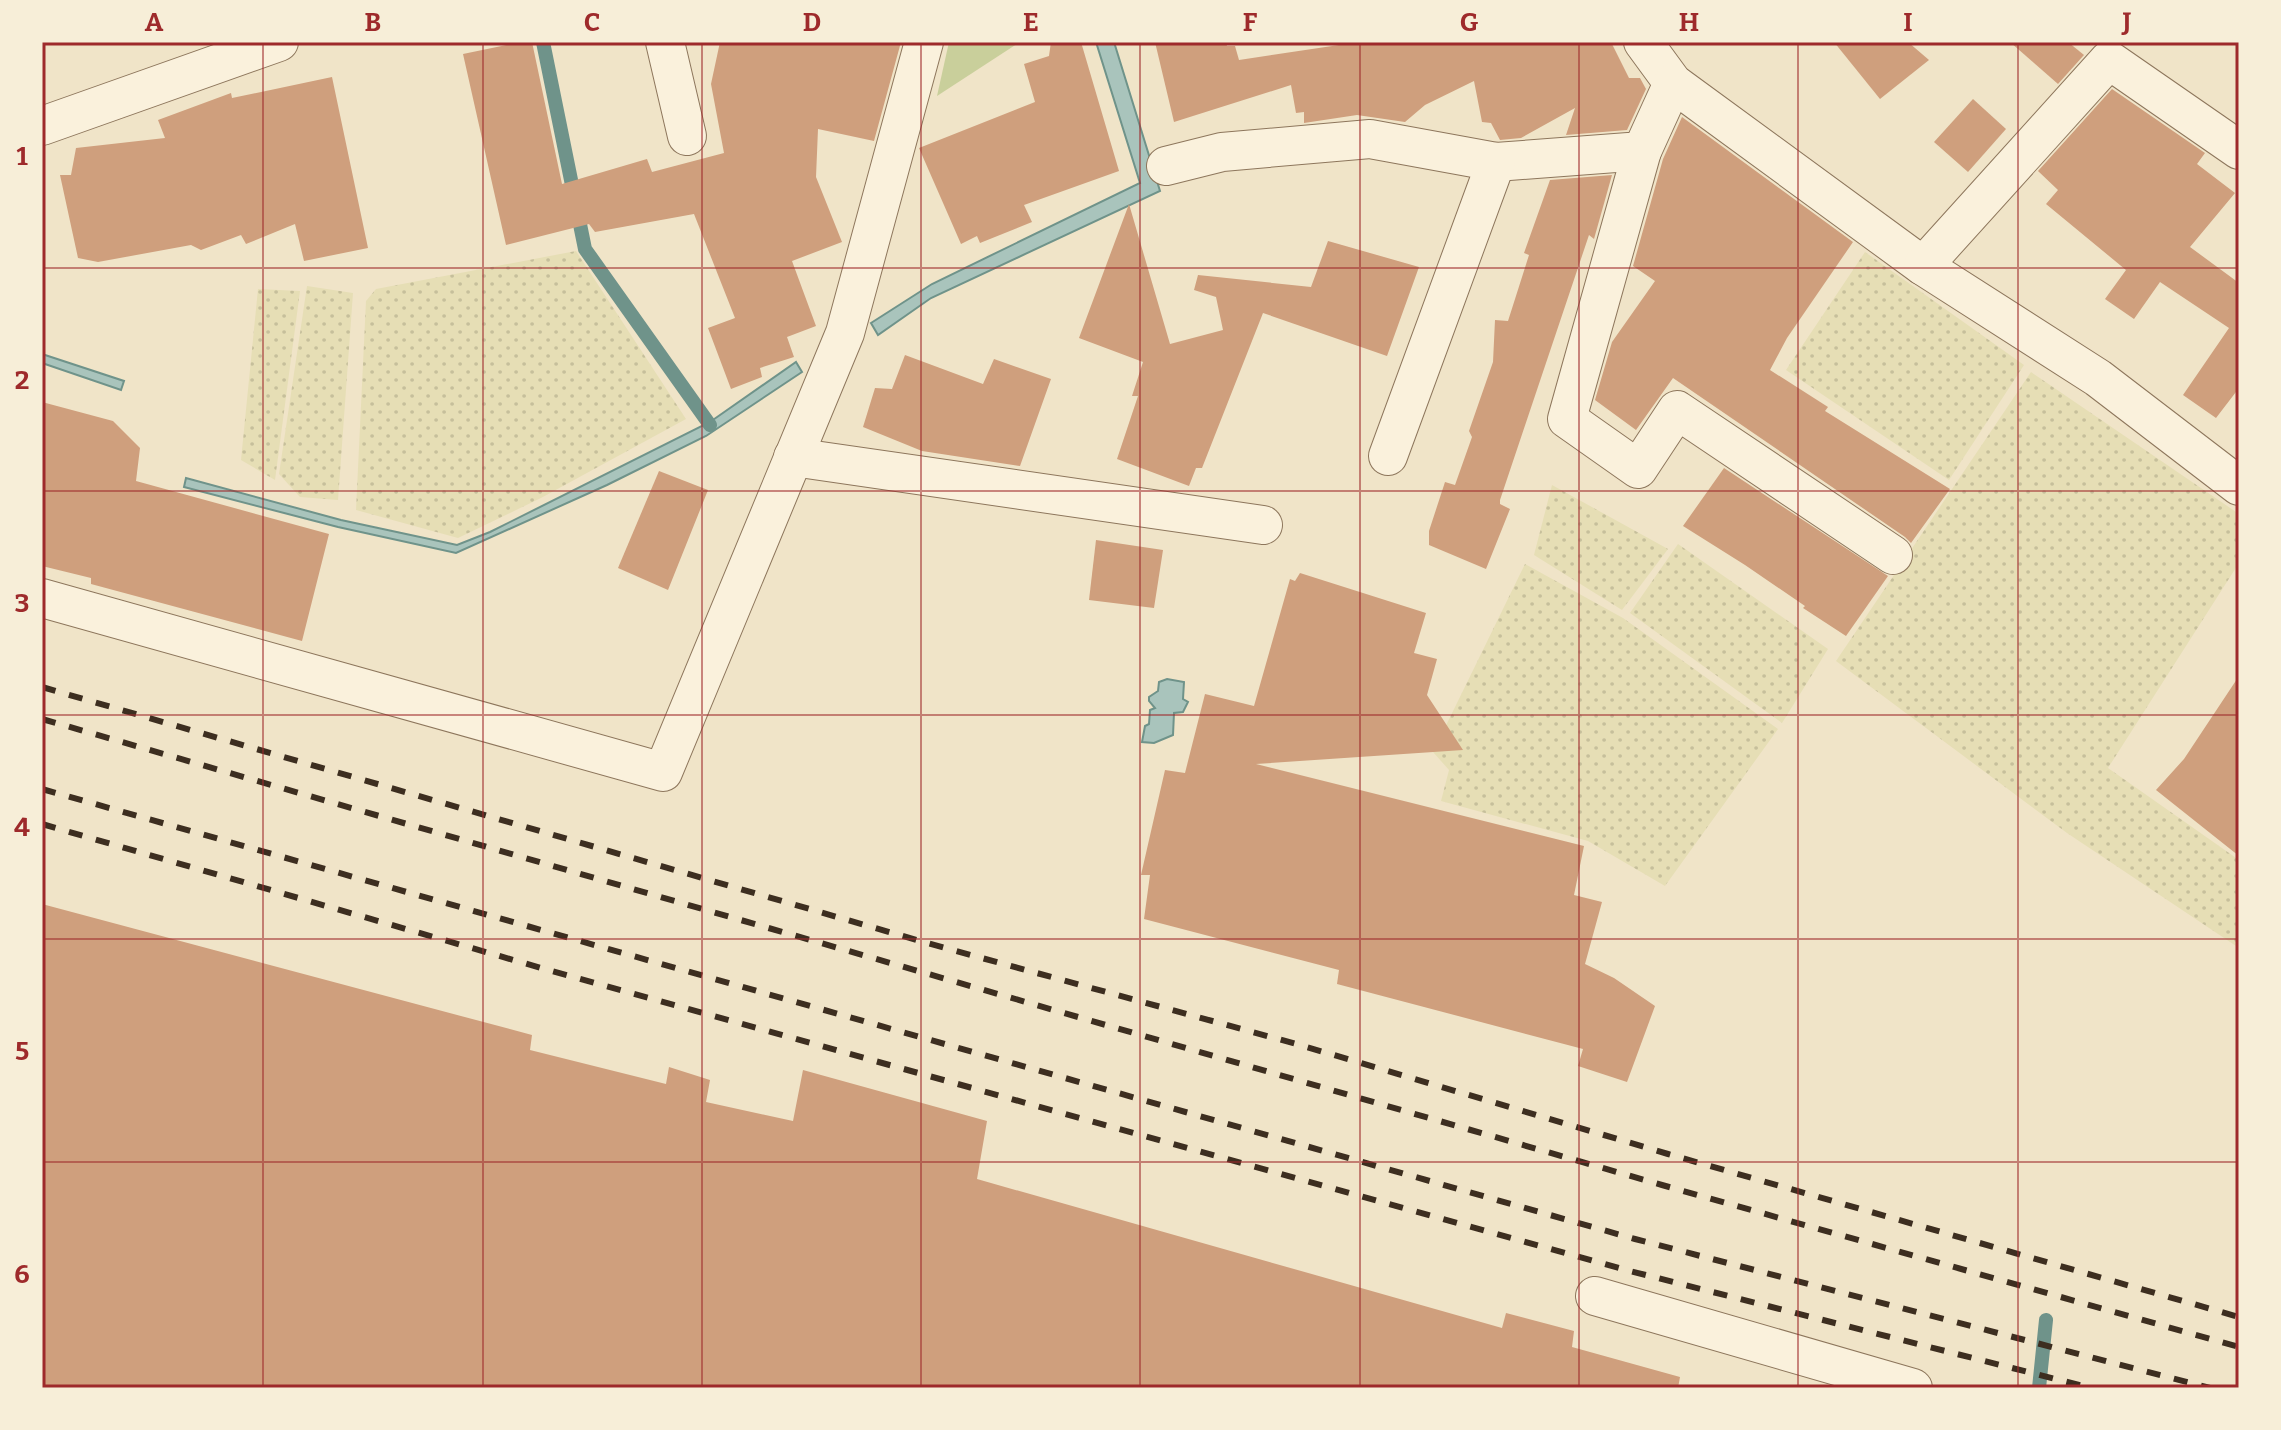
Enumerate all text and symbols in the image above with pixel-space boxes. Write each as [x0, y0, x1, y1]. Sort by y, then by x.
text: A [145, 7, 164, 38]
text: B [365, 7, 381, 38]
text: C [584, 7, 600, 38]
text: D [803, 7, 821, 38]
text: E [1023, 7, 1039, 38]
text: F [1243, 7, 1258, 38]
text: G [1460, 7, 1479, 38]
text: H [1679, 7, 1699, 38]
text: I [1903, 7, 1913, 38]
text: J [2121, 7, 2132, 38]
text: 1 [16, 141, 28, 172]
text: 2 [15, 365, 29, 396]
text: 3 [15, 588, 29, 619]
text: 4 [14, 812, 30, 843]
text: 5 [15, 1036, 29, 1067]
text: 6 [14, 1259, 30, 1290]

